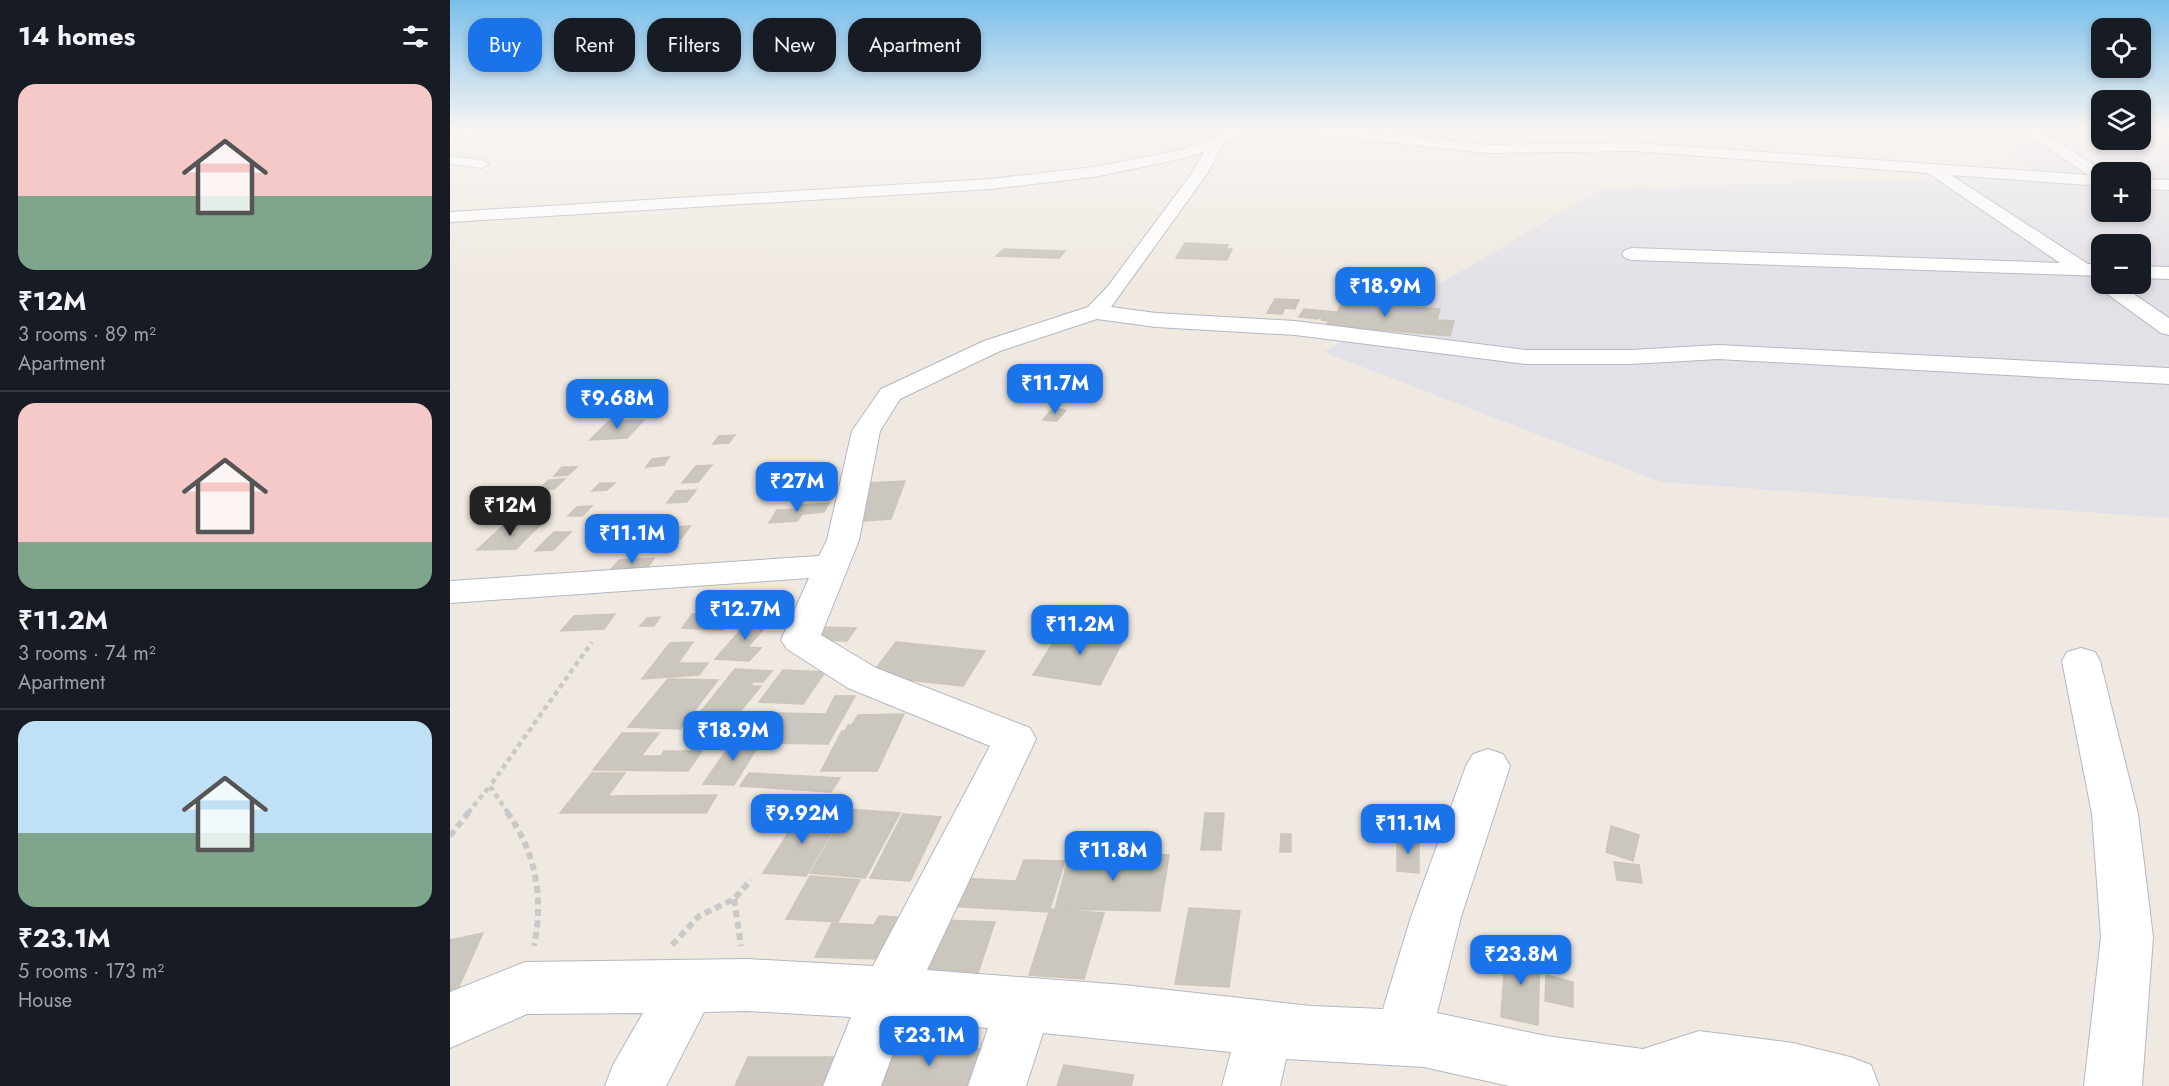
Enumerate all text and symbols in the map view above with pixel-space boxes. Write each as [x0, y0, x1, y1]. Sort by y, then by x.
text: 14 homes [18, 17, 135, 55]
chip: Buy [468, 18, 542, 72]
chip: Rent [554, 18, 635, 72]
chip: Filters [647, 18, 741, 72]
chip: New [753, 18, 836, 72]
chip: Apartment [848, 18, 981, 72]
map controls [2091, 18, 2151, 294]
button: locate [2091, 18, 2151, 78]
icon: filters [399, 20, 432, 53]
button: layers [2091, 90, 2151, 150]
icon: home [171, 123, 279, 231]
button: + [2091, 162, 2151, 222]
button: − [2091, 234, 2151, 294]
pin: ₹18.9M [1336, 267, 1434, 318]
text: ₹18.9M [1349, 272, 1421, 301]
text: ₹12M [18, 282, 86, 320]
text: 3 rooms · 89 m² [18, 320, 156, 349]
text: Apartment [18, 349, 105, 378]
pin: ₹11.7M [1006, 364, 1104, 415]
text: ₹11.7M [1021, 369, 1089, 398]
pin: ₹9.68M [568, 379, 666, 430]
text: ₹9.68M [580, 384, 654, 413]
icon: home [171, 442, 279, 550]
pin: ₹27M [761, 462, 833, 513]
text: ₹27M [770, 467, 824, 496]
pin: ₹12M [474, 486, 546, 537]
text: ₹12M [484, 491, 536, 520]
pin: ₹11.1M [583, 514, 681, 565]
text: ₹11.1M [599, 519, 665, 548]
pin: ₹12.7M [696, 590, 794, 641]
text: ₹12.7M [709, 595, 781, 624]
text: ₹11.2M [18, 601, 108, 639]
pin: ₹11.2M [1031, 605, 1129, 656]
text: ₹11.2M [1045, 610, 1115, 639]
text: 3 rooms · 74 m² [18, 639, 156, 668]
text: Apartment [18, 668, 105, 697]
pin: ₹18.9M [684, 711, 782, 762]
text: ₹18.9M [697, 716, 769, 745]
icon: home [171, 760, 279, 868]
pin: ₹9.92M [753, 794, 851, 845]
text: ₹9.92M [765, 799, 839, 828]
pin: ₹11.1M [1359, 804, 1457, 855]
text: ₹11.1M [1375, 809, 1441, 838]
pin: ₹11.8M [1064, 831, 1162, 882]
text: ₹11.8M [1079, 836, 1147, 865]
text: ₹23.1M [18, 919, 110, 957]
pin: ₹23.8M [1472, 935, 1570, 986]
text: ₹23.8M [1484, 940, 1558, 969]
text: 5 rooms · 173 m² [18, 957, 164, 986]
text: House [18, 986, 72, 1015]
pin: ₹23.1M [880, 1016, 978, 1067]
text: ₹23.1M [893, 1021, 965, 1050]

